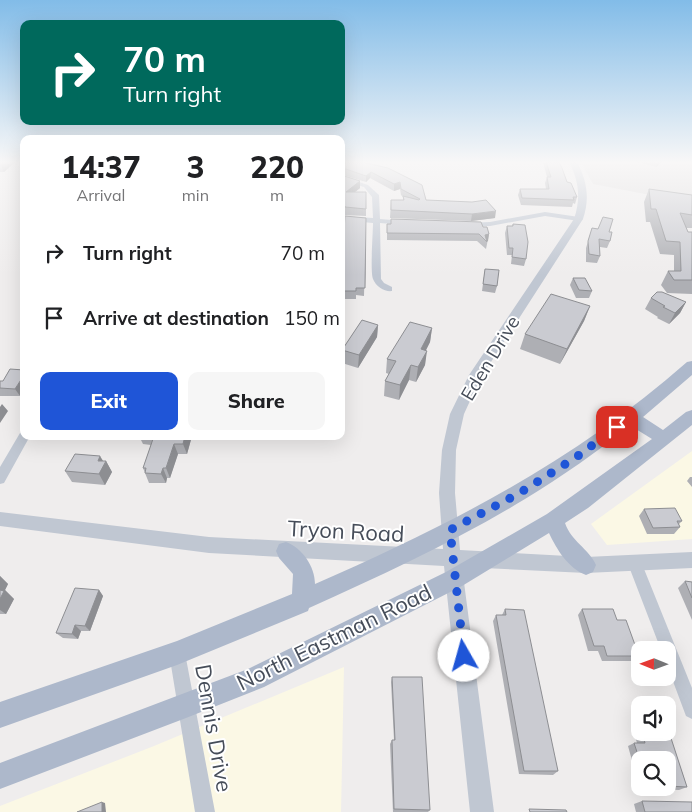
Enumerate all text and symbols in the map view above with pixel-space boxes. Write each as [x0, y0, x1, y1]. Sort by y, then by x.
text: 70 m [123, 37, 206, 81]
icon: right [40, 40, 105, 105]
text: Turn right [123, 80, 221, 108]
text: 14:37 [61, 148, 141, 186]
text: 3 [186, 148, 204, 186]
text: 220 [250, 148, 304, 186]
text: Arrival [76, 185, 125, 205]
text: min [182, 185, 209, 205]
text: m [270, 185, 284, 205]
icon: right [40, 239, 68, 267]
text: Turn right [83, 241, 172, 265]
text: 70 m [281, 241, 325, 265]
icon: arrive [40, 304, 68, 332]
text: Arrive at destination [83, 306, 269, 330]
text: 150 m [284, 306, 340, 330]
street label: Eden Drive [455, 311, 525, 405]
button: Exit [40, 372, 178, 430]
button: Share [188, 372, 325, 430]
pin [596, 406, 638, 448]
icon: arrive [603, 413, 631, 441]
street label: Tryon Road [287, 514, 405, 548]
street label: North Eastman Road [232, 578, 436, 696]
position arrow [437, 629, 489, 681]
north arrow [631, 641, 676, 686]
map controls [631, 641, 676, 796]
street label: Dennis Drive [189, 662, 239, 794]
button: sound [631, 696, 676, 741]
button: search [631, 751, 676, 796]

